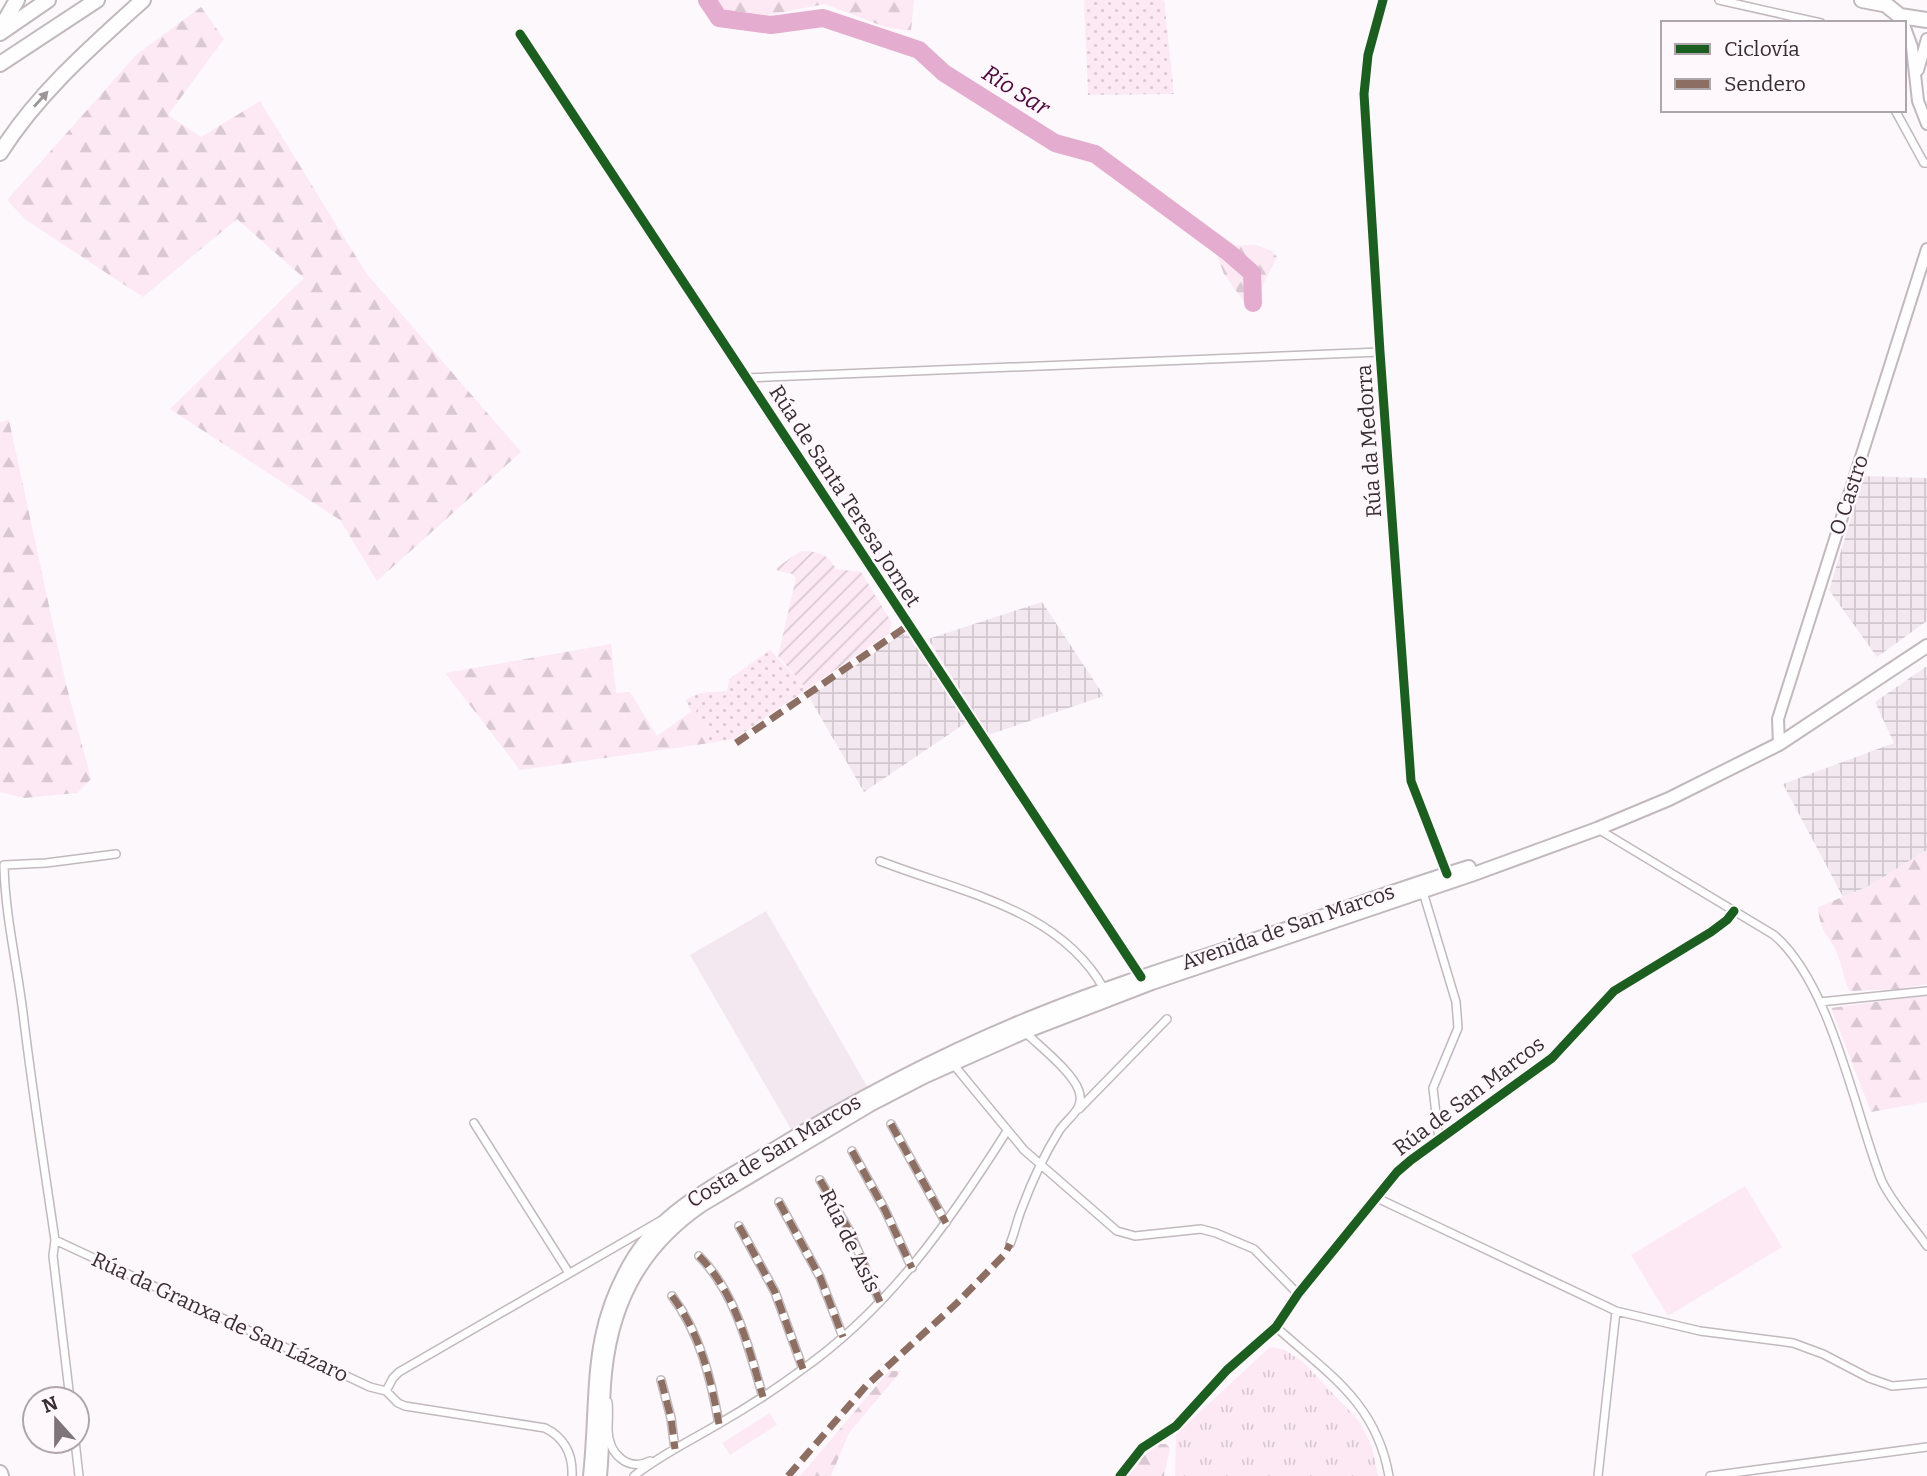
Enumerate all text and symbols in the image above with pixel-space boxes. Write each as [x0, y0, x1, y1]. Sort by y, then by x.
legend [1661, 21, 1906, 112]
text: Ciclovía [1724, 36, 1800, 62]
water label: Río Sar [977, 59, 1056, 122]
text: Sendero [1724, 71, 1806, 97]
one-way arrow [33, 90, 49, 108]
street label: Rúa da Medorra [1351, 363, 1387, 518]
street label: Rúa de Santa Teresa Jornet [764, 380, 927, 612]
street label: O Castro [1824, 452, 1874, 538]
street label: Avenida de San Marcos [1178, 878, 1398, 976]
street label: Rúa de San Marcos [1388, 1031, 1550, 1161]
street label: Costa de San Marcos [682, 1089, 866, 1213]
street label: Rúa de Asís [814, 1185, 886, 1297]
street label: Rúa da Granxa de San Lázaro [88, 1246, 352, 1388]
north arrow [21, 1385, 91, 1455]
text: N [39, 1391, 61, 1418]

